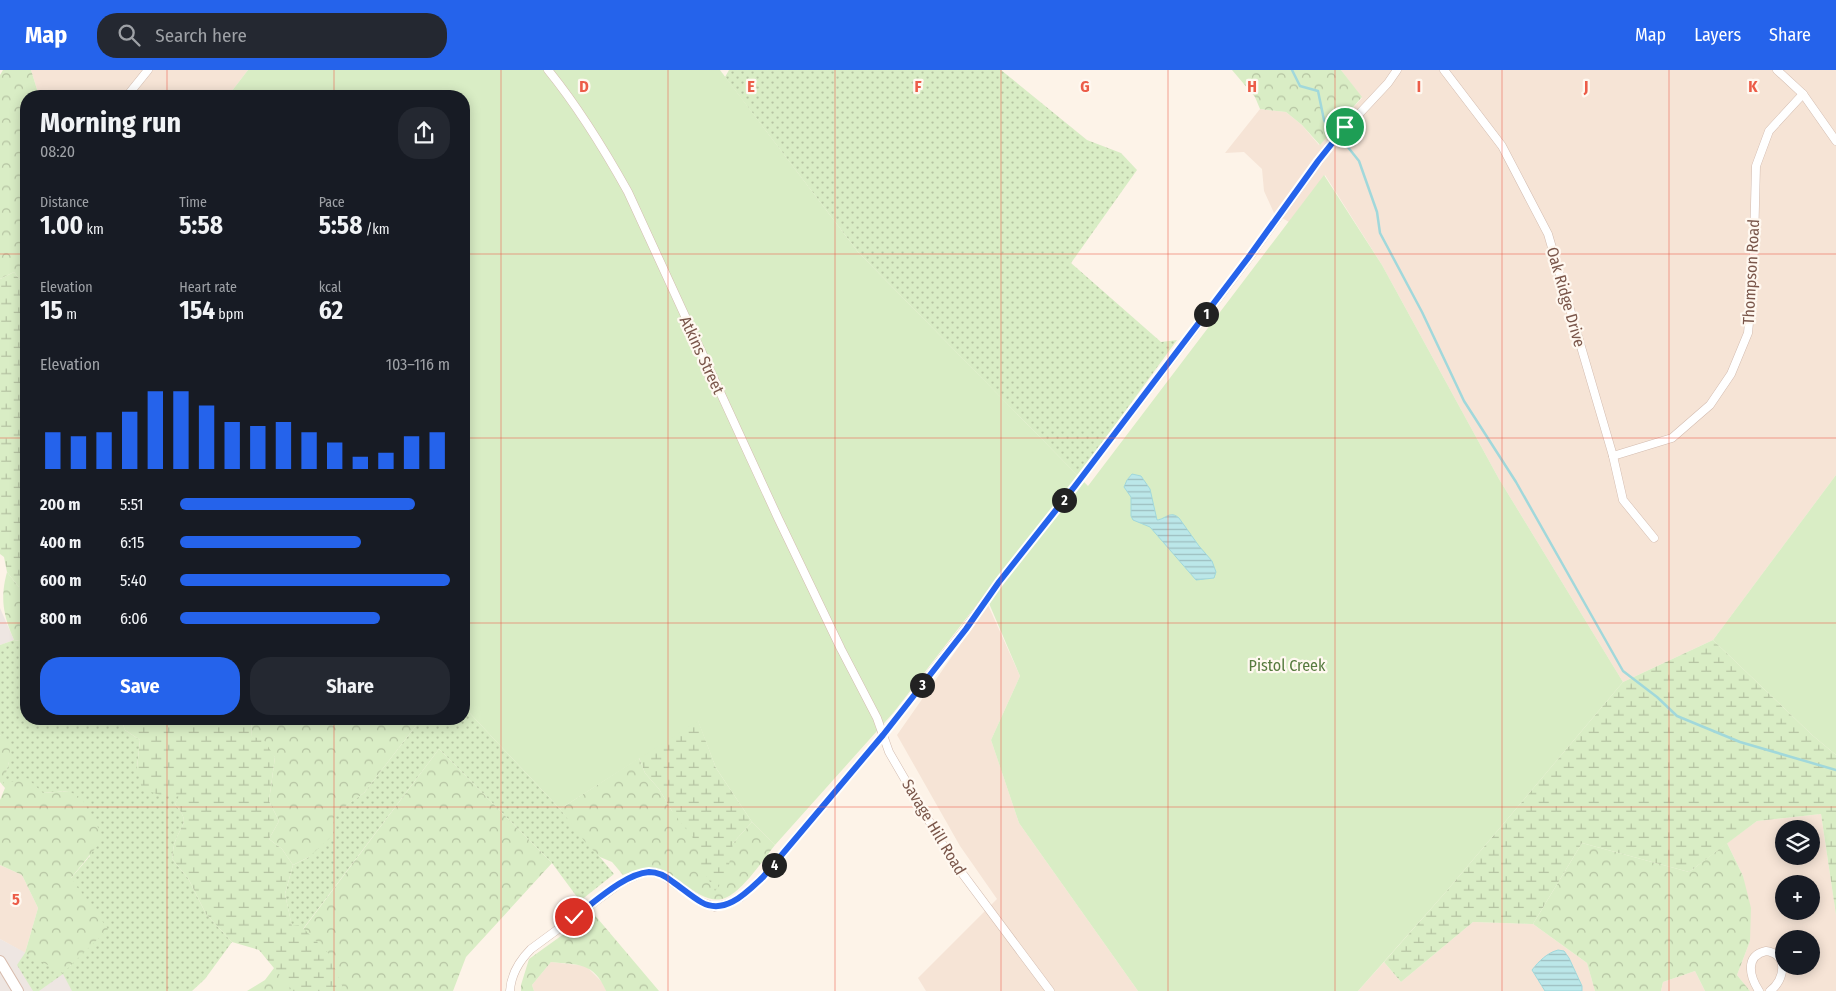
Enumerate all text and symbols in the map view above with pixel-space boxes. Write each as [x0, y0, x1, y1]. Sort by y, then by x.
search box [97, 13, 447, 58]
text: Map [25, 21, 67, 49]
icon: search [115, 21, 143, 49]
text: Search here [155, 24, 247, 47]
text: Map [1635, 24, 1666, 46]
text: Layers [1694, 24, 1741, 46]
text: Share [1769, 24, 1811, 46]
text: D [579, 77, 589, 96]
text: E [747, 77, 755, 96]
text: F [914, 77, 922, 96]
text: G [1080, 77, 1090, 96]
text: H [1247, 77, 1257, 96]
text: I [1417, 77, 1421, 96]
text: J [1583, 77, 1588, 96]
text: K [1748, 77, 1758, 96]
text: Morning run [40, 106, 181, 139]
pin [1324, 106, 1366, 148]
button: share [398, 107, 450, 159]
icon: arrive [1331, 113, 1359, 141]
text: 08:20 [40, 142, 75, 161]
text: Distance [40, 194, 89, 211]
text: Time [179, 194, 207, 211]
text: Pace [319, 194, 345, 211]
text: 1.00 [40, 211, 83, 241]
text: 5:58 [179, 211, 223, 241]
text: 5:58 [319, 211, 362, 241]
street label: Thompson Road [1739, 219, 1763, 325]
text: km [83, 221, 104, 238]
text: /km [362, 221, 389, 238]
street label: Oak Ridge Drive [1543, 245, 1589, 349]
text: Elevation [40, 279, 93, 296]
text: Heart rate [179, 279, 237, 296]
text: kcal [319, 279, 341, 296]
text: 15 [40, 296, 63, 326]
text: 154 [179, 296, 215, 326]
text: 62 [319, 296, 343, 326]
pin: 1 [1194, 302, 1218, 326]
text: m [63, 306, 77, 323]
text: bpm [215, 306, 244, 323]
text: 1 [1204, 306, 1209, 323]
street label: Atkins Street [676, 313, 729, 398]
text: Elevation [40, 355, 100, 374]
text: 103–116 m [386, 355, 450, 374]
pin: 2 [1052, 488, 1076, 512]
text: 2 [1061, 492, 1068, 509]
text: 200 m [40, 495, 80, 514]
text: 5:51 [120, 495, 144, 514]
text: 400 m [40, 533, 81, 552]
text: 6:15 [120, 533, 144, 552]
text: 600 m [40, 571, 81, 590]
text: 5:40 [120, 571, 147, 590]
text: 800 m [40, 609, 81, 628]
text: 6:06 [120, 609, 148, 628]
park label: Pistol Creek [1249, 656, 1326, 675]
button: Save [40, 657, 240, 715]
button: Share [250, 657, 450, 715]
pin: 3 [910, 672, 934, 698]
text: 3 [919, 677, 926, 694]
street label: Savage Hill Road [898, 776, 970, 878]
map controls [1775, 820, 1820, 975]
button: layers [1775, 820, 1820, 865]
pin: 4 [762, 852, 786, 878]
text: 4 [771, 857, 778, 874]
button: + [1775, 875, 1820, 920]
text: 5 [12, 890, 20, 909]
pin [553, 896, 595, 938]
icon: check [560, 903, 588, 931]
button: − [1775, 930, 1820, 975]

